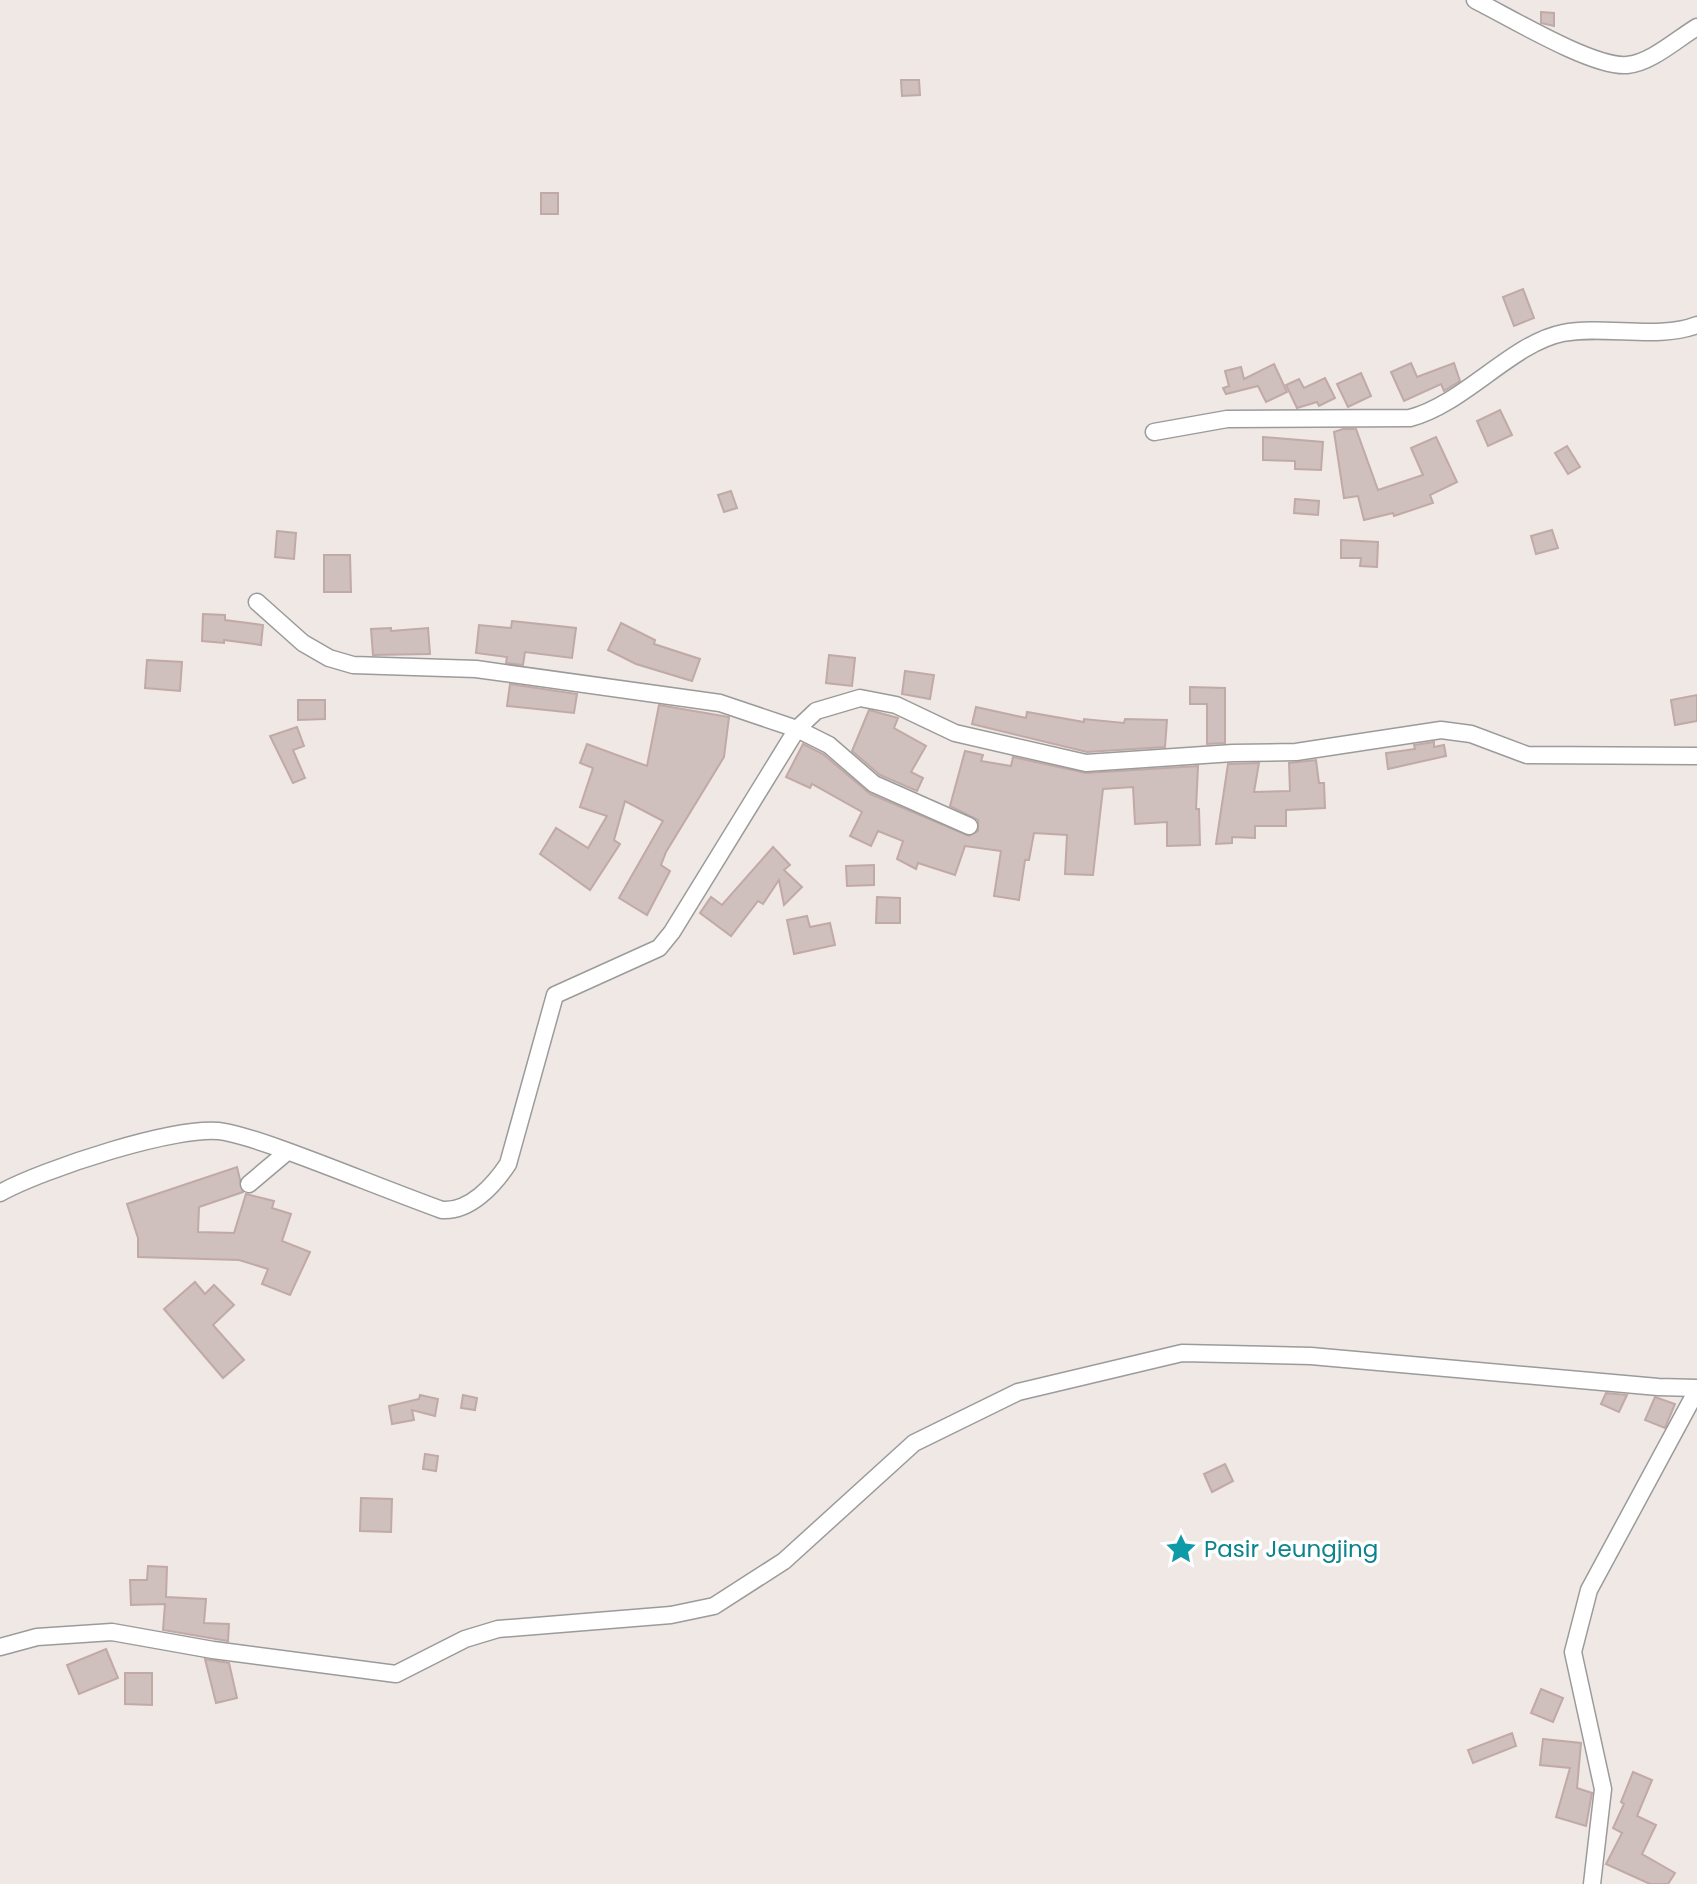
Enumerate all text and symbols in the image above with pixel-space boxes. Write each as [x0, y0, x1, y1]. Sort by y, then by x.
place icon: Pasir Jeungjing [1164, 1532, 1198, 1566]
place label: Pasir Jeungjing [1204, 1533, 1378, 1565]

